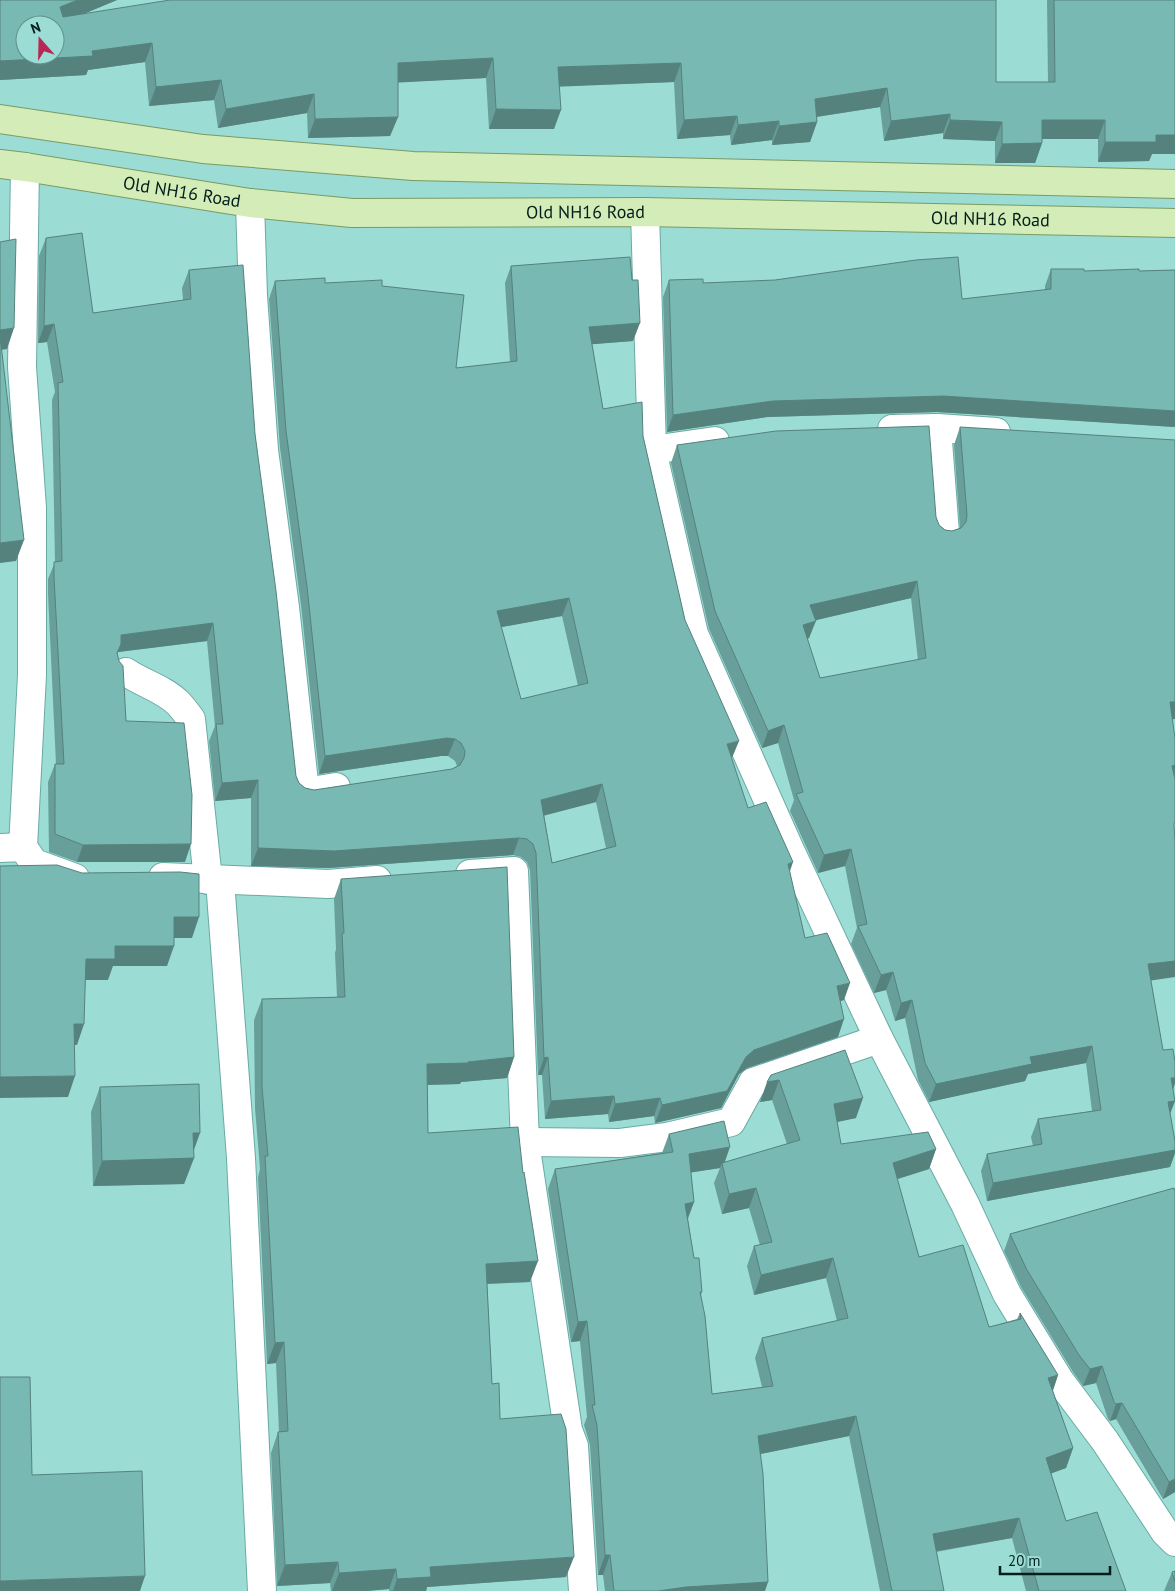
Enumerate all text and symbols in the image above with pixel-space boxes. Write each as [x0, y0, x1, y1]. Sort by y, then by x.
north arrow [15, 15, 65, 65]
text: N [28, 18, 43, 38]
street label: Old NH16 Road [121, 171, 242, 212]
street label: Old NH16 Road [526, 200, 645, 223]
street label: Old NH16 Road [931, 206, 1050, 231]
scale bar [1000, 1544, 1110, 1576]
text: 20 m [1008, 1551, 1041, 1570]

